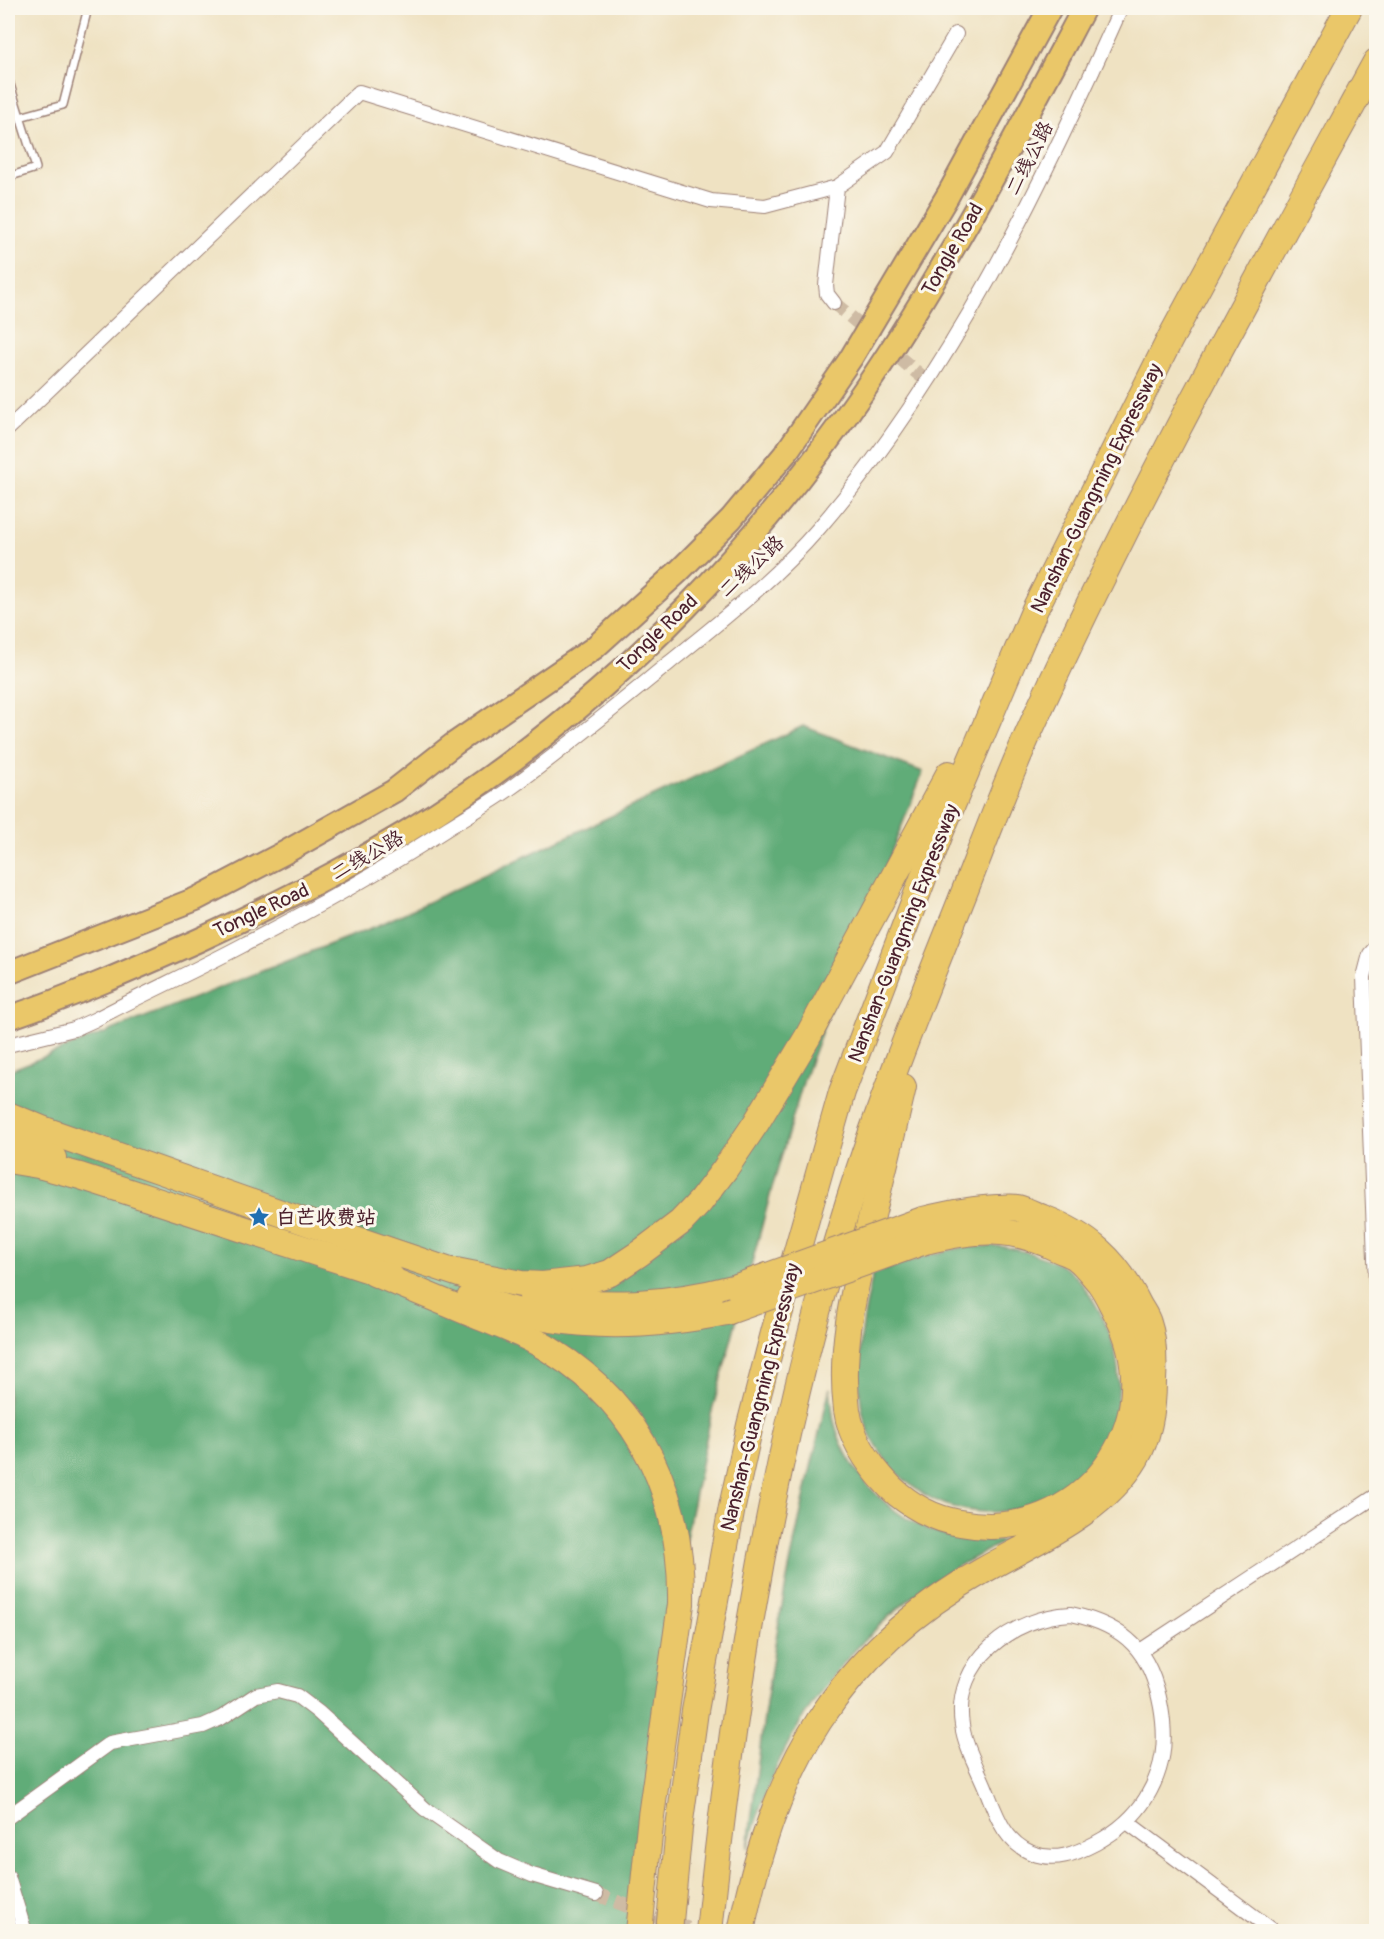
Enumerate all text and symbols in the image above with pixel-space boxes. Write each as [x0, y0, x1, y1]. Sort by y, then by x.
street label: 二线公路 [1000, 116, 1059, 200]
street label: Tongle Road [916, 199, 989, 300]
street label: Nanshan-Guangming Expressway [1025, 359, 1168, 617]
street label: 二线公路 [714, 529, 790, 603]
street label: Tongle Road [612, 589, 703, 678]
street label: Nanshan-Guangming Expressway [843, 800, 965, 1066]
street label: 二线公路 [326, 824, 409, 886]
street label: Tongle Road [209, 877, 313, 943]
place icon: 白芒收费站 [247, 1205, 271, 1229]
place label: 白芒收费站 [276, 1205, 376, 1230]
street label: Nanshan-Guangming Expressway [715, 1260, 806, 1534]

